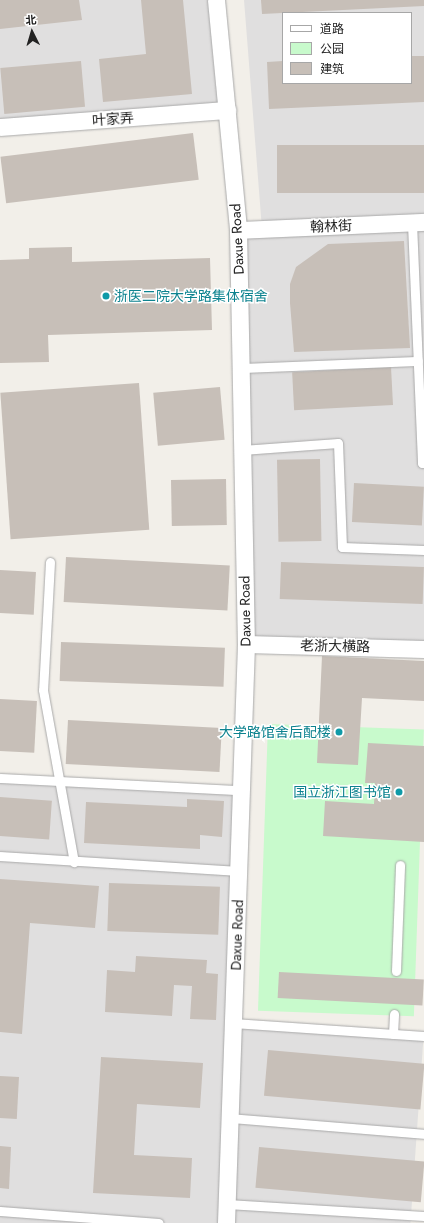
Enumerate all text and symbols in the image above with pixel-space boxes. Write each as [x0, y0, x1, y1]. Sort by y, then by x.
north arrow [12, 12, 52, 52]
text: 北 [25, 12, 37, 28]
legend [282, 12, 412, 84]
text: 道路 [320, 20, 344, 38]
text: 公园 [320, 40, 344, 58]
text: 建筑 [320, 60, 344, 78]
street label: 叶家弄 [91, 109, 135, 129]
street label: Daxue Road [227, 203, 247, 275]
street label: 翰林街 [310, 217, 352, 235]
place label: 浙医二院大学路集体宿舍 [114, 288, 268, 304]
marker: 浙医二院大学路集体宿舍 [101, 291, 111, 301]
street label: Daxue Road [236, 575, 254, 647]
street label: 老浙大横路 [300, 637, 370, 655]
place label: 大学路馆舍后配楼 [219, 724, 331, 740]
marker: 大学路馆舍后配楼 [334, 727, 344, 737]
place label: 国立浙江图书馆 [293, 784, 391, 800]
marker: 国立浙江图书馆 [394, 787, 404, 797]
street label: Daxue Road [227, 899, 247, 971]

